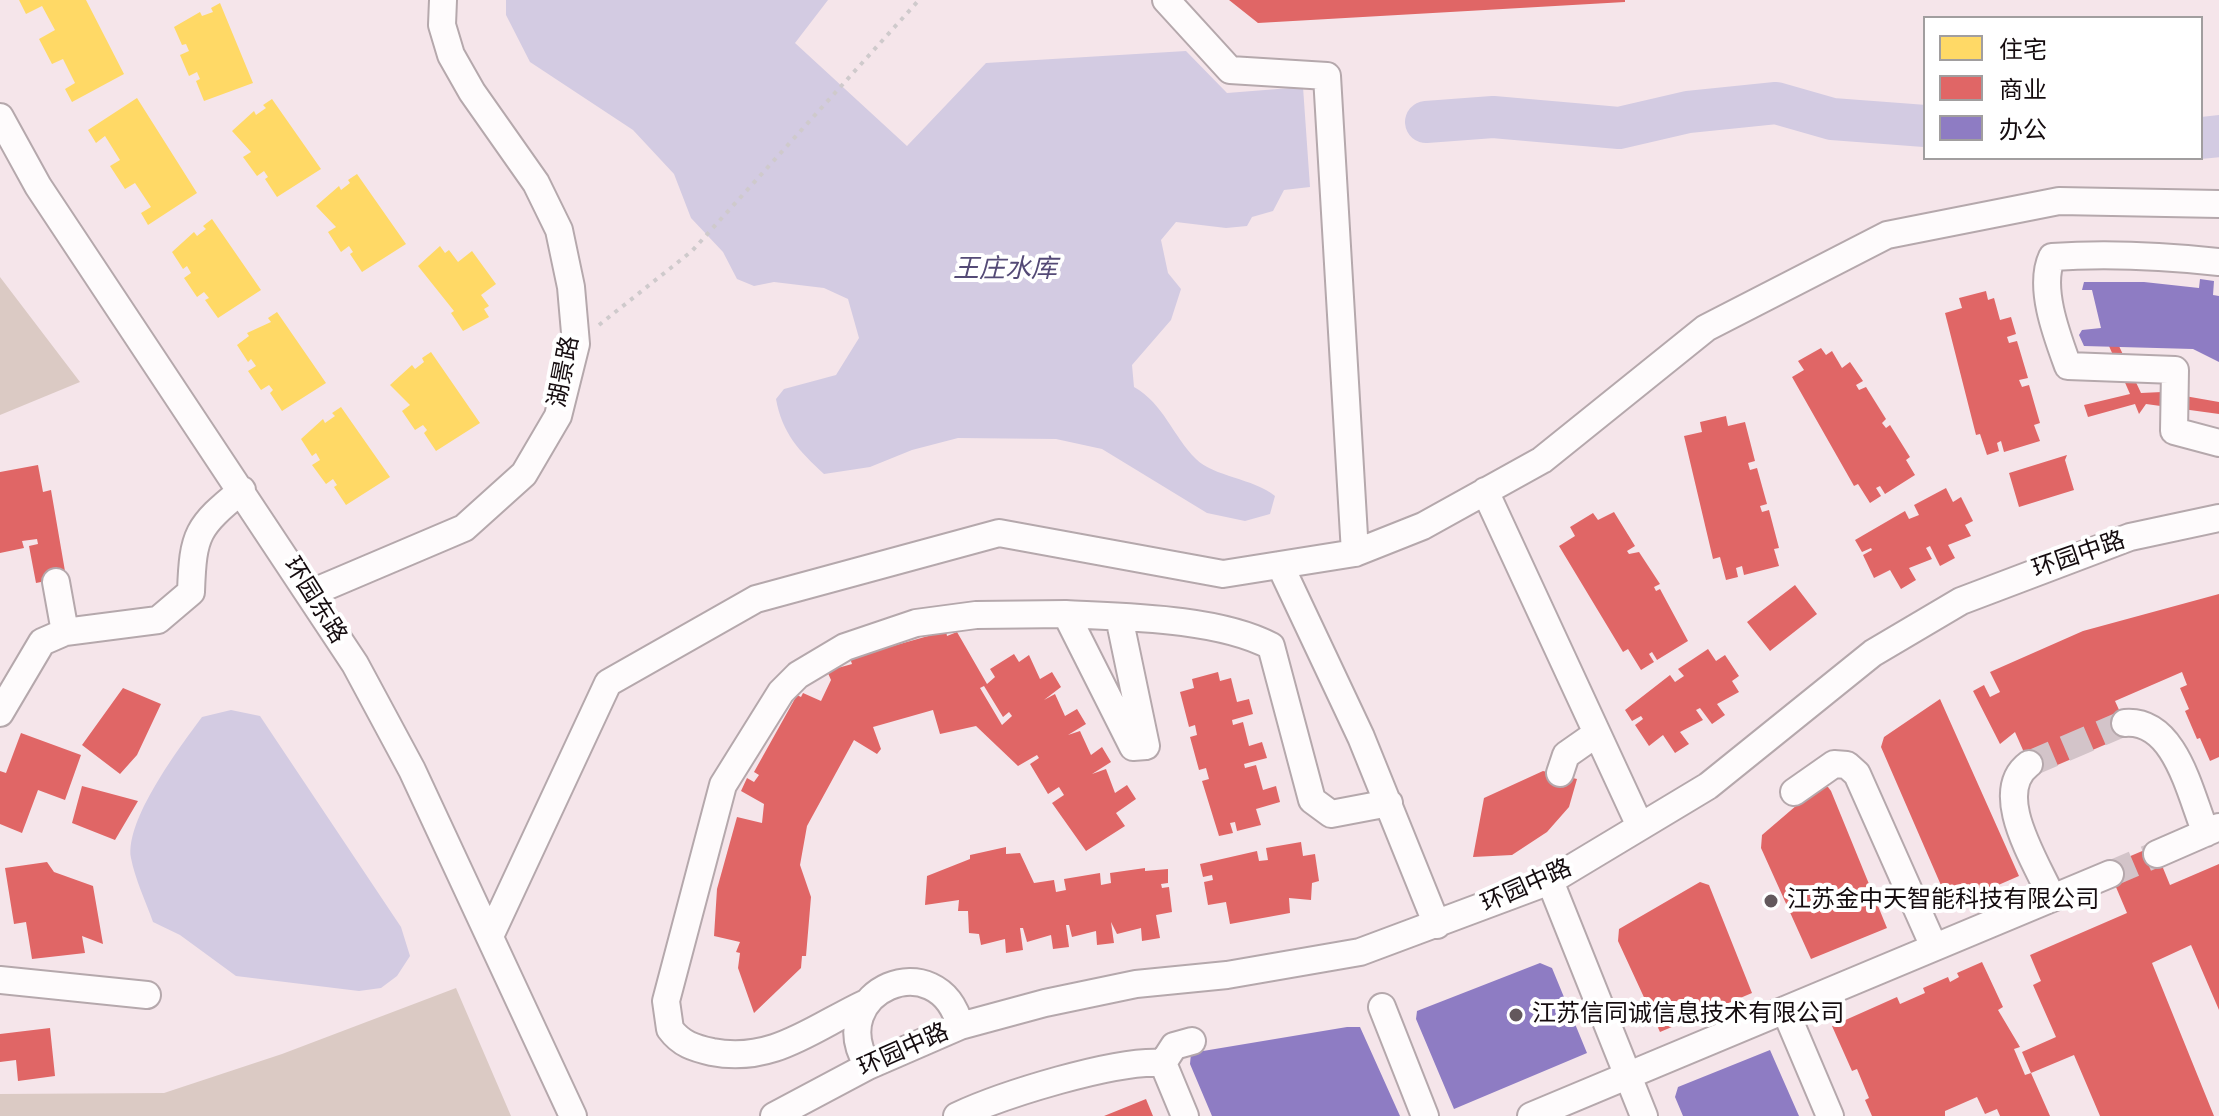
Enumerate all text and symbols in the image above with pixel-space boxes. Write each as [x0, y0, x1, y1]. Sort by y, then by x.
legend [1923, 16, 2203, 160]
text: 住宅 [1999, 33, 2047, 66]
text: 商业 [1999, 73, 2047, 106]
text: 办公 [1999, 113, 2047, 146]
water label: 王庄水库 [953, 254, 1057, 286]
street label: 湖景路 [544, 334, 586, 410]
street label: 环园中路 [2029, 527, 2129, 585]
street label: 环园东路 [276, 553, 352, 649]
street label: 环园中路 [1477, 854, 1577, 920]
place label: 江苏金中天智能科技有限公司 [1787, 887, 2099, 915]
marker: 江苏金中天智能科技有限公司 [1762, 892, 1780, 910]
place label: 江苏信同诚信息技术有限公司 [1532, 1001, 1844, 1029]
marker: 江苏信同诚信息技术有限公司 [1507, 1006, 1525, 1024]
street label: 环园中路 [854, 1018, 954, 1084]

